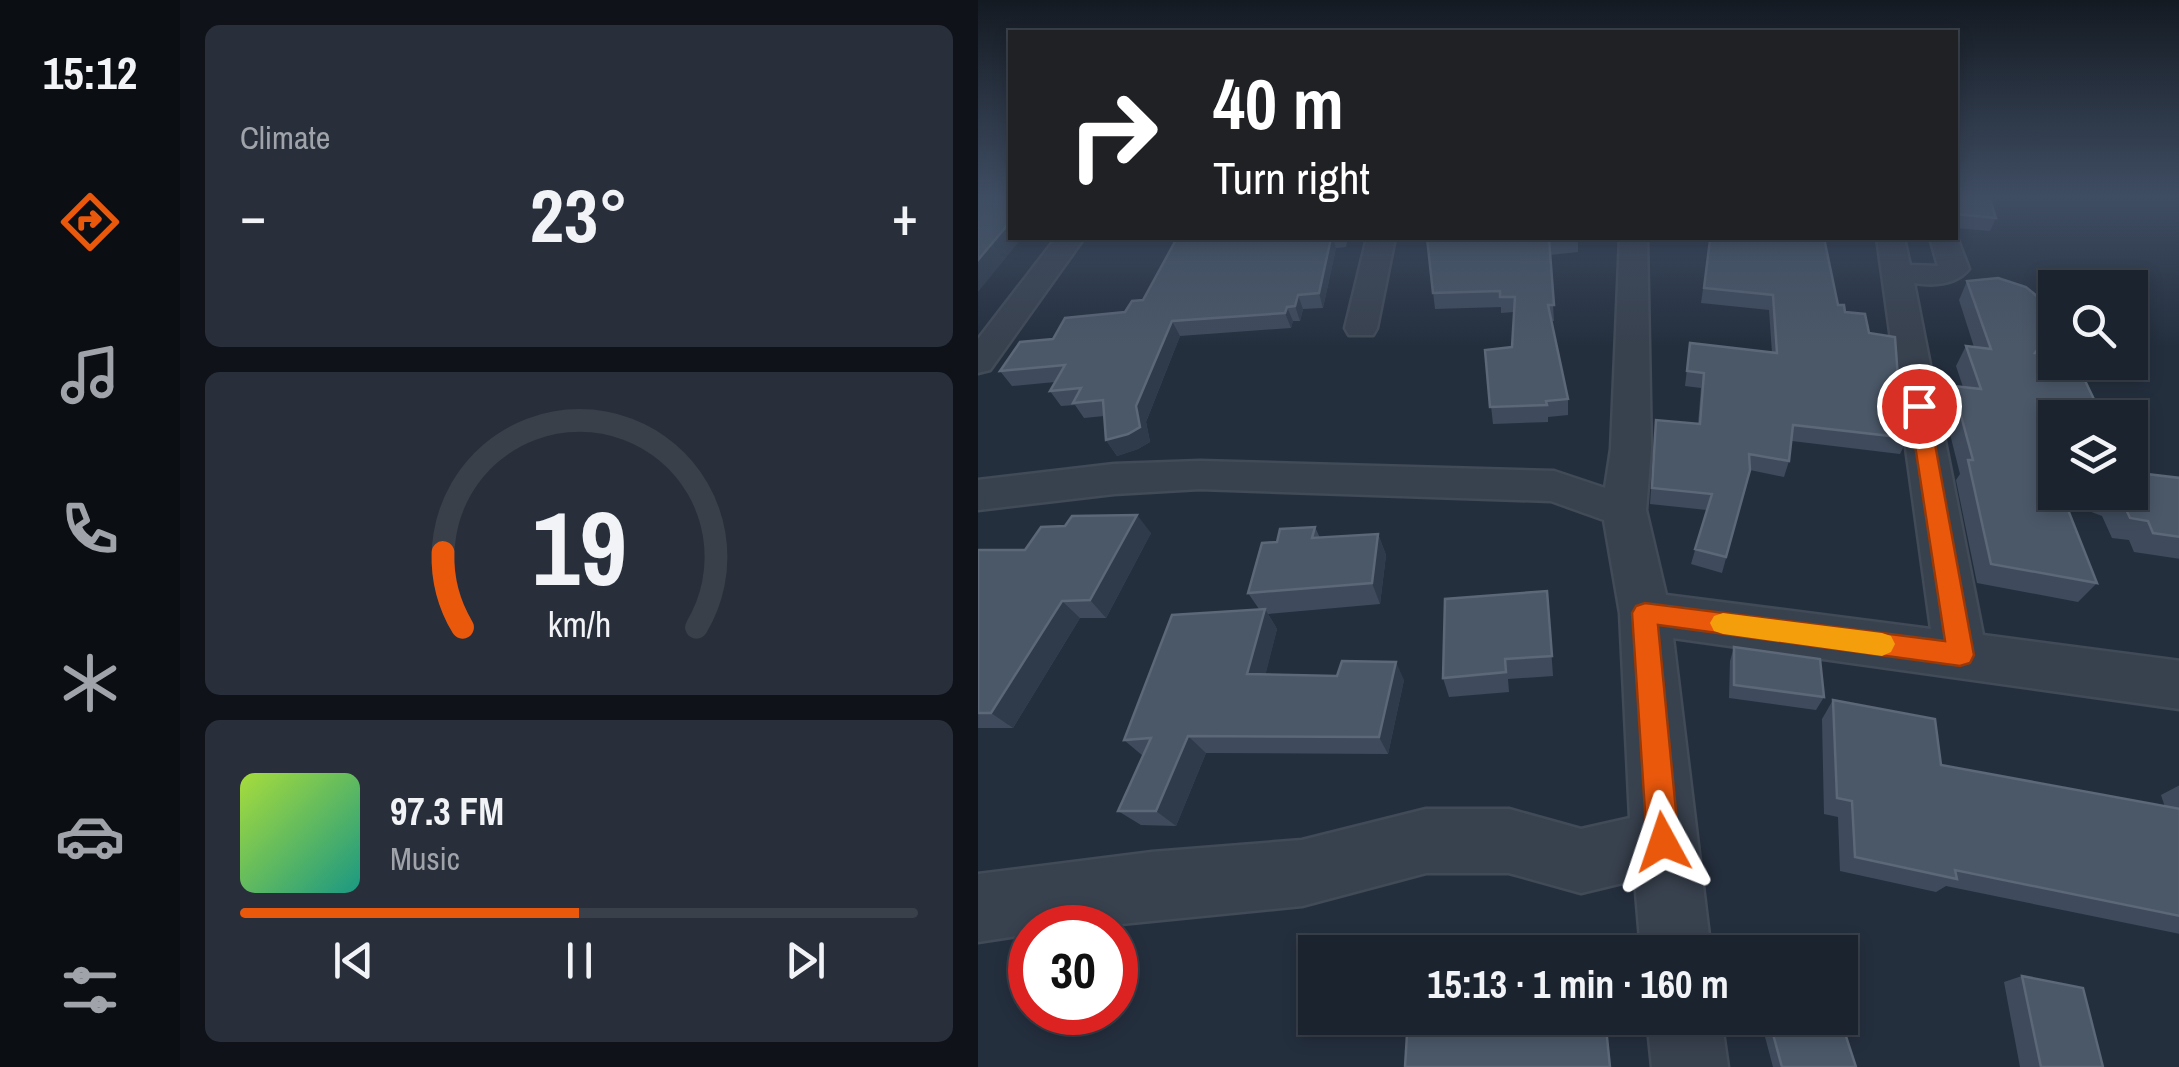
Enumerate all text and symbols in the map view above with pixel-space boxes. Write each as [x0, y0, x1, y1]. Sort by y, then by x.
text: 15:12 [43, 42, 137, 103]
text: 40 m [1213, 57, 1344, 151]
icon: right [1048, 70, 1178, 200]
text: Climate [240, 116, 330, 159]
text: Turn right [1213, 147, 1370, 208]
text: 23° [530, 164, 628, 265]
text: − [240, 178, 266, 252]
text: + [892, 178, 918, 252]
icon: directions [55, 187, 125, 257]
map controls [2038, 270, 2148, 510]
button: search [2038, 270, 2148, 380]
icon: music [55, 340, 125, 410]
pin [1877, 364, 1962, 449]
icon: arrive [1892, 379, 1947, 434]
button: layers [2038, 400, 2148, 510]
text: 19 [532, 477, 626, 617]
icon: phone [55, 494, 125, 564]
text: km/h [547, 600, 611, 648]
icon: climate [55, 648, 125, 718]
text: 97.3 FM [390, 786, 504, 837]
position arrow [1611, 790, 1715, 894]
icon: car [55, 801, 125, 871]
text: Music [390, 837, 460, 880]
speed limit sign: 30 [1008, 905, 1138, 1035]
icon: previous [326, 933, 381, 988]
icon: pause [552, 933, 607, 988]
icon: next [778, 933, 833, 988]
icon: filters [55, 955, 125, 1025]
text: 15:13 · 1 min · 160 m [1427, 959, 1729, 1010]

